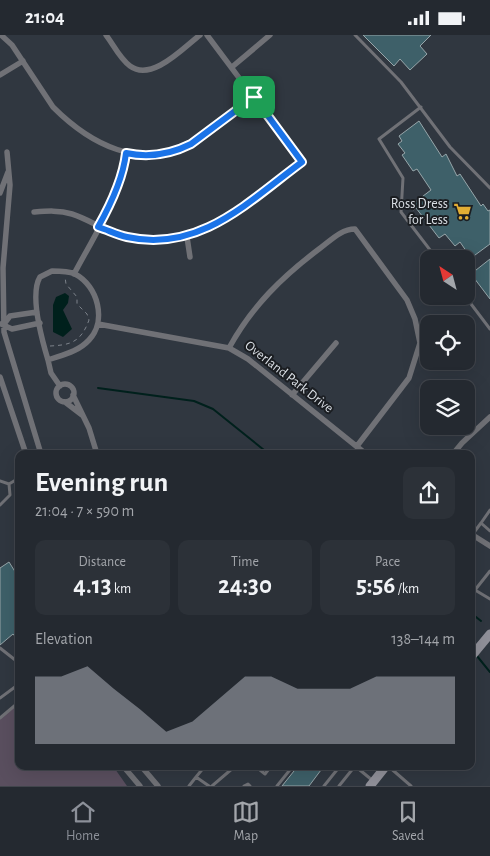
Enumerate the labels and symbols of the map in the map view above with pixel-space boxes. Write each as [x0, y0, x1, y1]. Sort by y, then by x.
pin [233, 76, 275, 118]
place label: Ross Dress for Less [391, 197, 448, 227]
supermarket icon: Ross Dress for Less [452, 202, 472, 222]
north arrow [420, 250, 475, 305]
street label: Overland Park Drive [242, 338, 336, 416]

